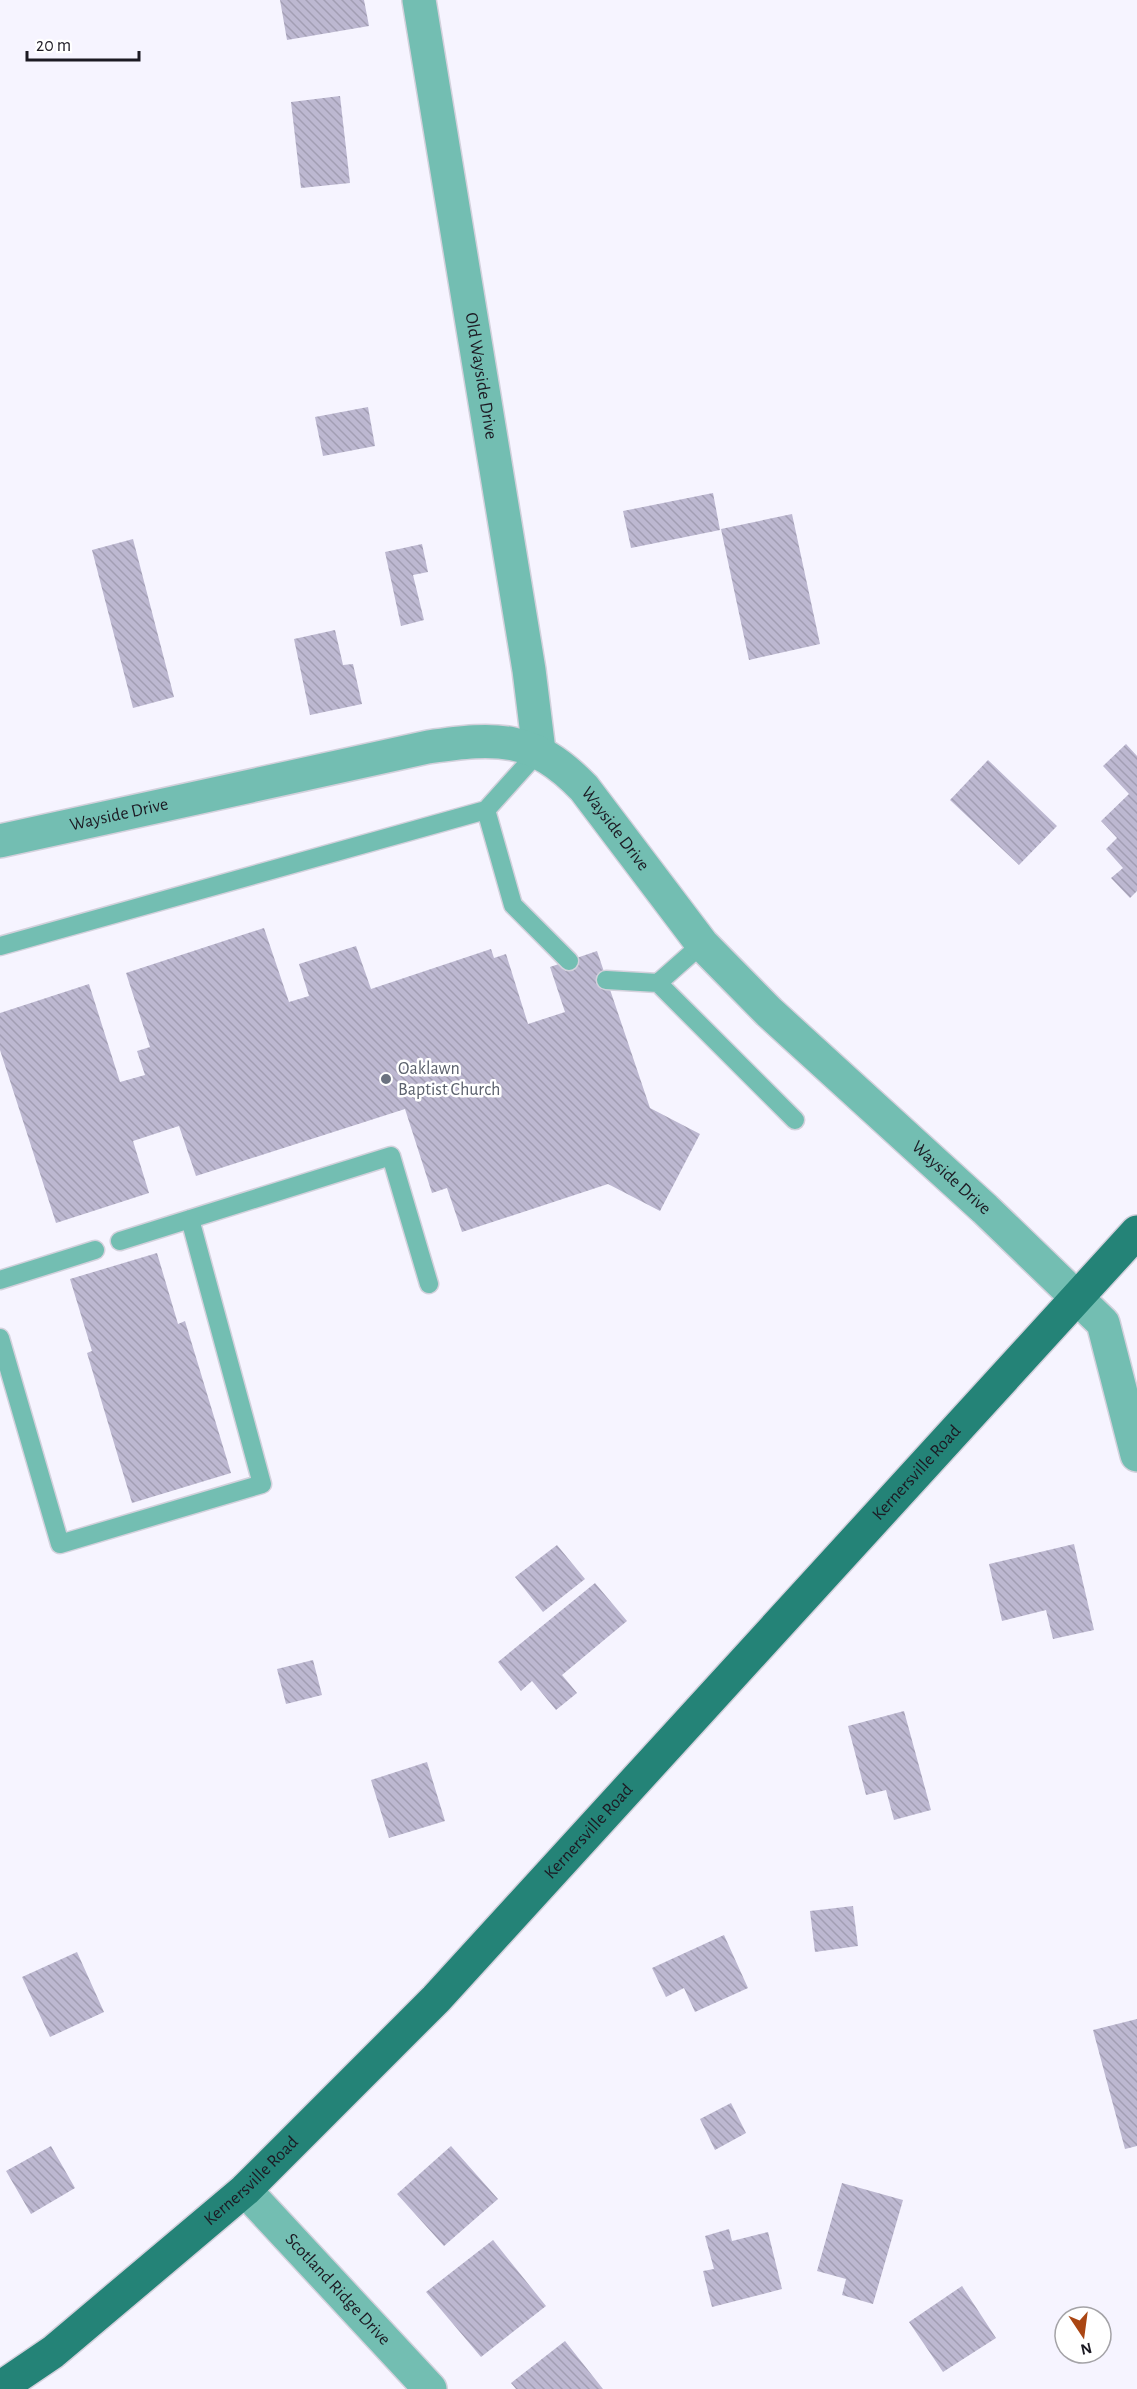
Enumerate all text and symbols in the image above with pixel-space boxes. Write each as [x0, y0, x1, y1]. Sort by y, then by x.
scale bar [27, 24, 140, 62]
text: 20 m [36, 37, 71, 55]
street label: Old Wayside Drive [461, 311, 500, 441]
street label: Wayside Drive [578, 784, 652, 874]
street label: Wayside Drive [68, 795, 170, 834]
place label: Oaklawn Baptist Church [398, 1060, 500, 1099]
marker: Oaklawn Baptist Church [379, 1072, 393, 1086]
street label: Wayside Drive [908, 1138, 994, 1218]
street label: Kernersville Road [869, 1422, 964, 1524]
street label: Kernersville Road [541, 1781, 637, 1883]
street label: Kernersville Road [201, 2133, 302, 2229]
street label: Scotland Ridge Drive [282, 2230, 394, 2349]
north arrow [1053, 2305, 1113, 2365]
text: N [1079, 2340, 1093, 2358]

